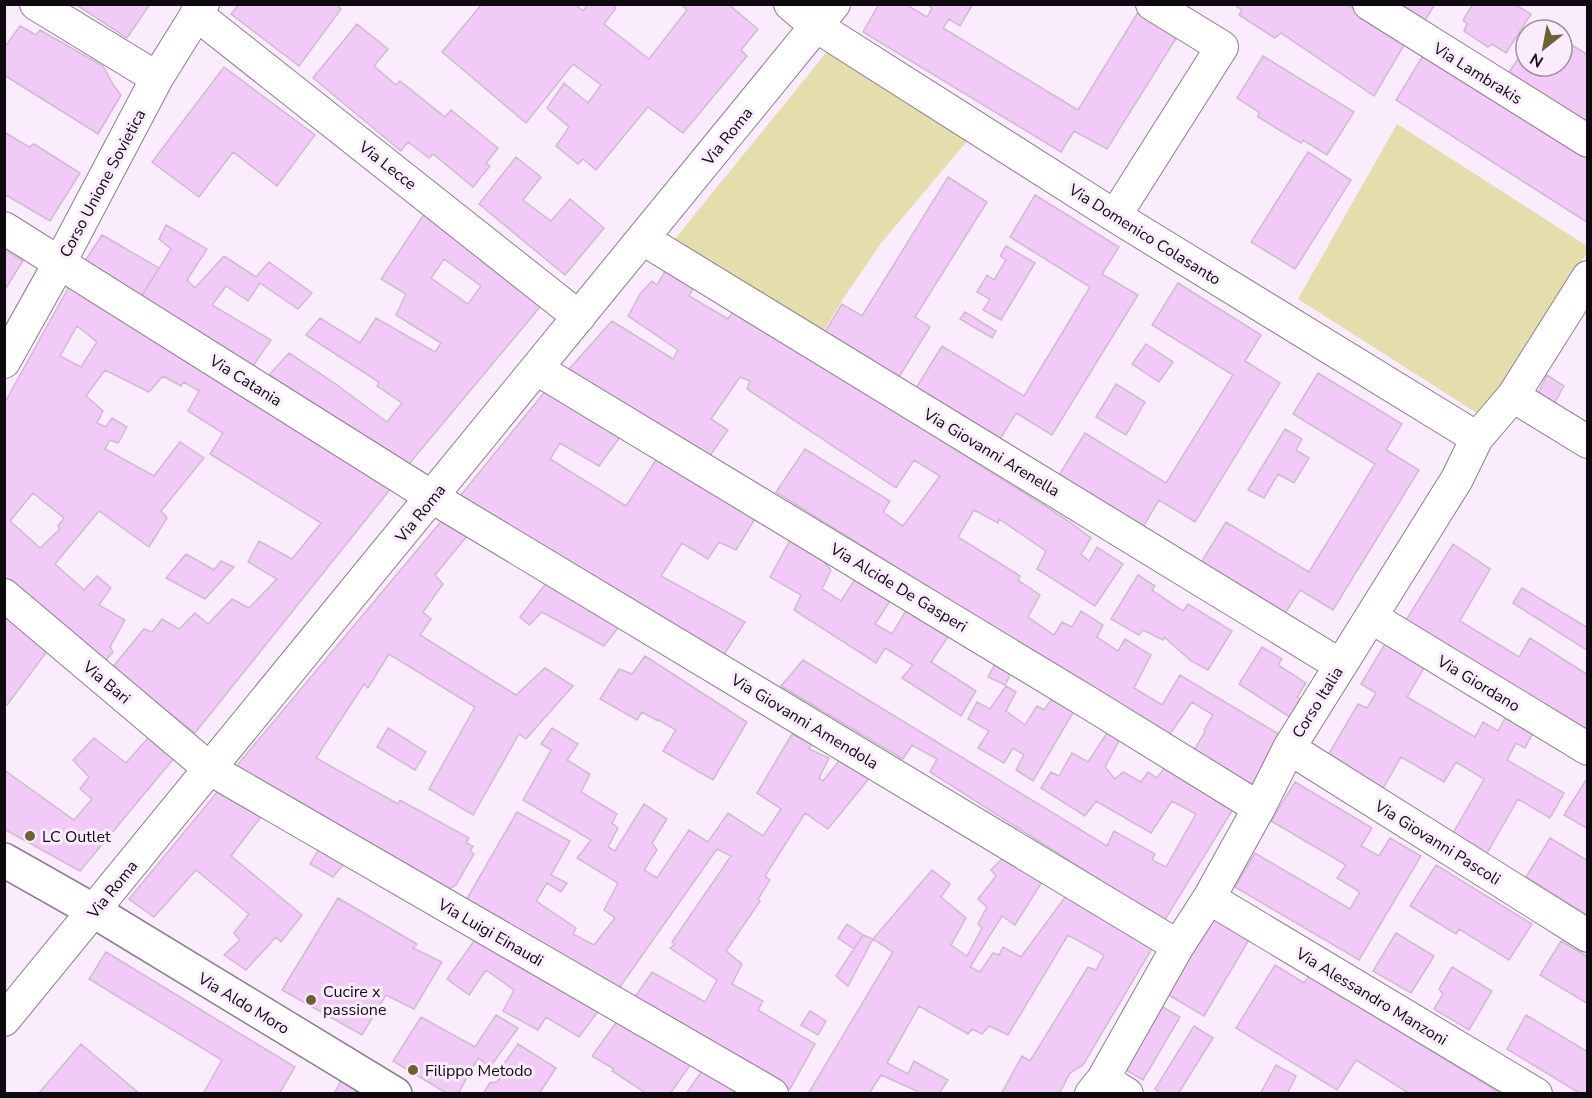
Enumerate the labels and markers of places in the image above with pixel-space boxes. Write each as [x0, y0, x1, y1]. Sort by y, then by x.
place label: LC Outlet [42, 826, 111, 848]
marker: LC Outlet [23, 829, 37, 843]
place label: Cucire x passione [323, 981, 386, 1021]
marker: Cucire x passione [304, 993, 318, 1007]
place label: Filippo Metodo [425, 1060, 533, 1082]
marker: Filippo Metodo [406, 1063, 420, 1077]

